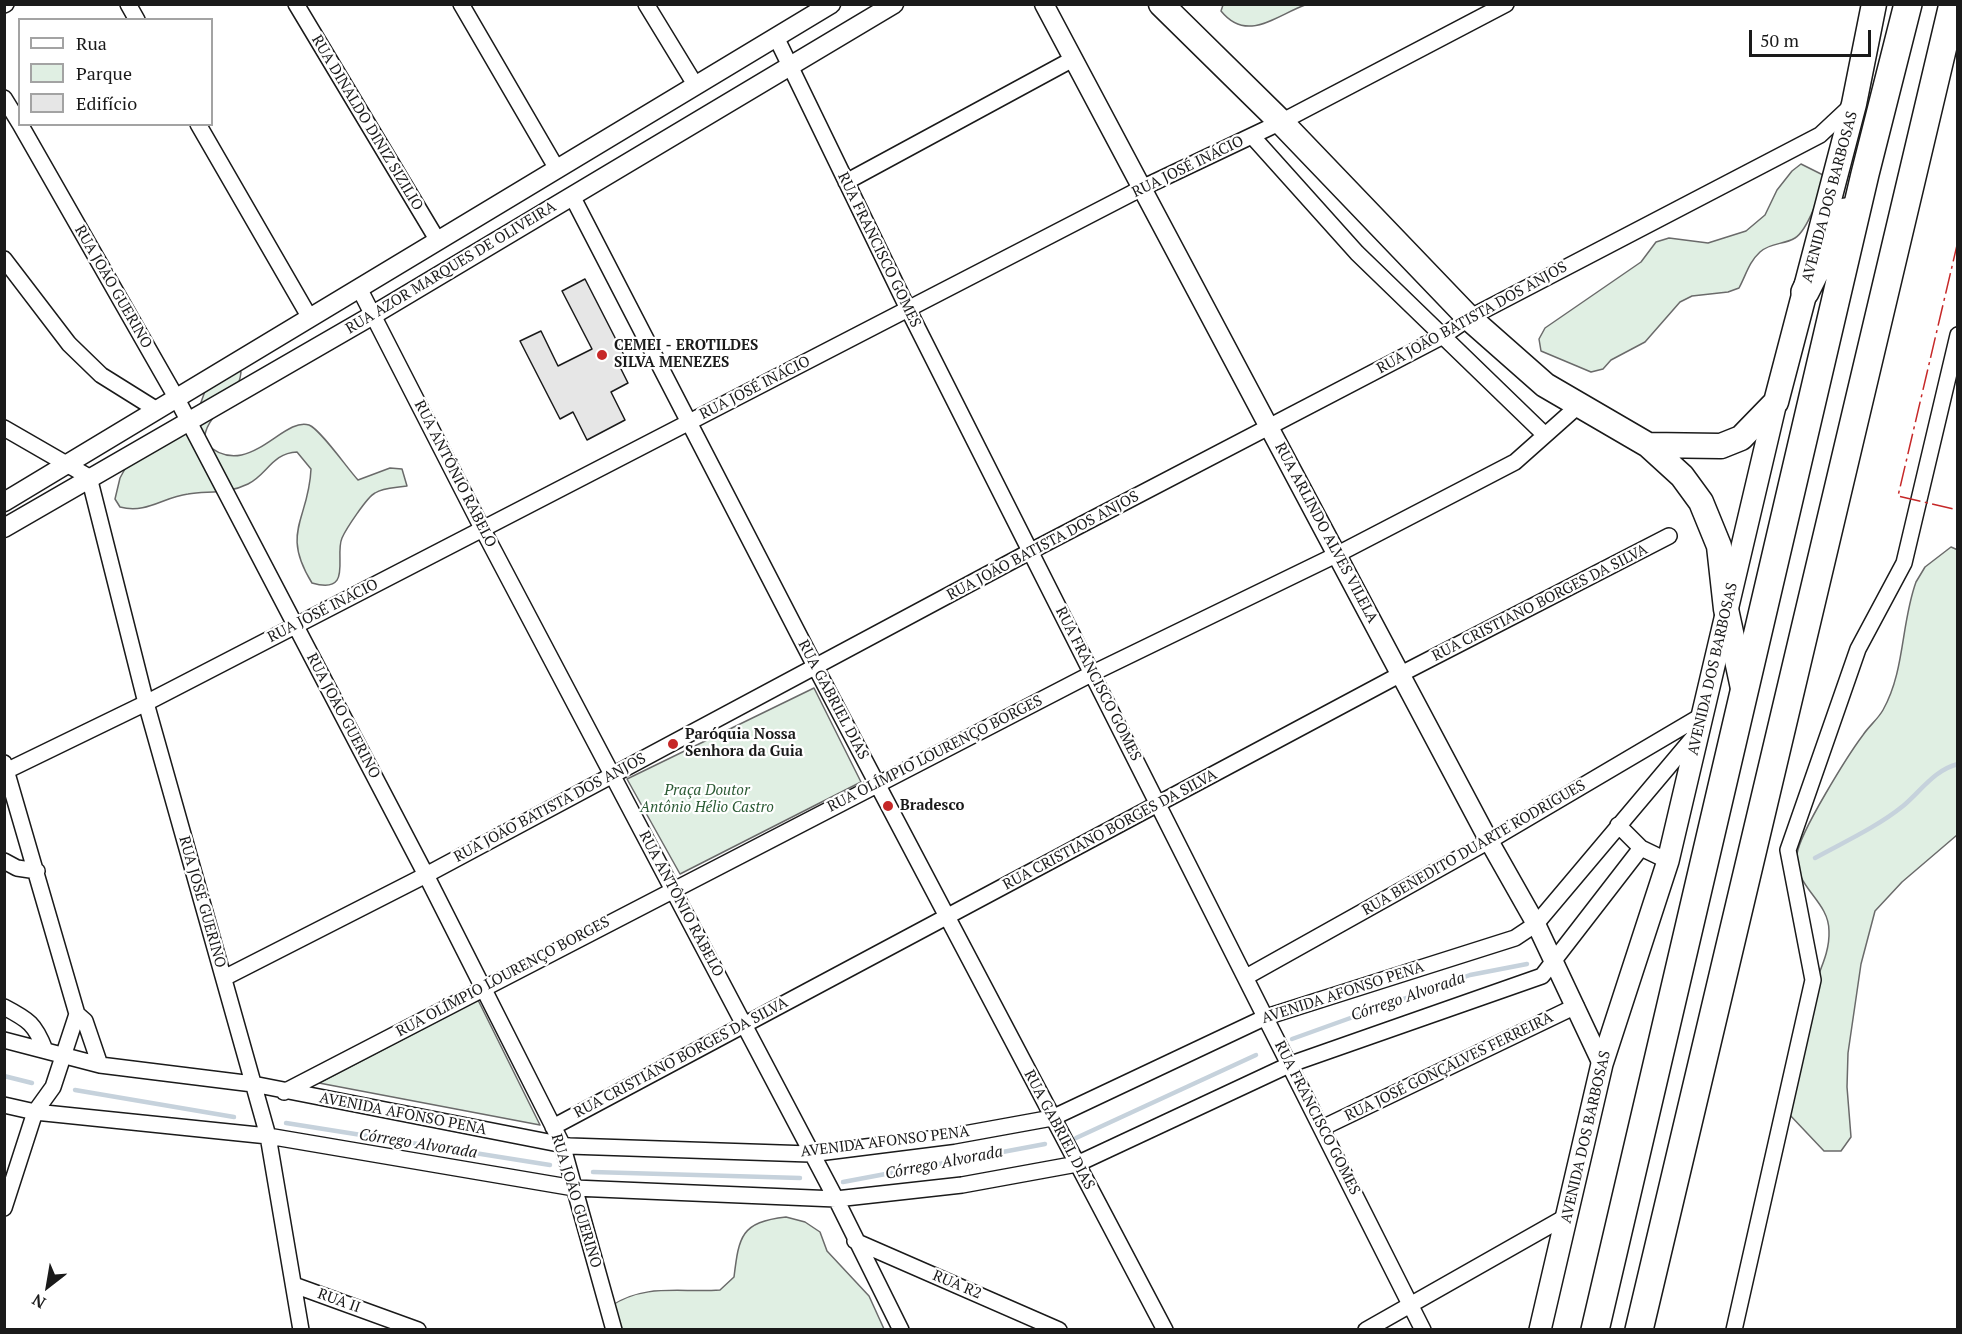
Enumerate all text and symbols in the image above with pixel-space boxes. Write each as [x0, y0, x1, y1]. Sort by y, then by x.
legend [18, 18, 213, 126]
scale bar [1752, 18, 1874, 56]
text: 50 m [1760, 28, 1799, 52]
text: Rua [76, 31, 107, 55]
street label: RUA DINALDO DINIZ SIZILIO [307, 32, 427, 214]
text: Parque [76, 61, 132, 85]
text: Edifício [76, 91, 137, 115]
street label: AVENIDA DOS BARBOSAS [1798, 109, 1862, 285]
street label: RUA JOSÉ INÁCIO [1129, 132, 1247, 202]
street label: RUA FRANCISCO GOMES [833, 169, 925, 331]
street label: RUA AZOR MARQUES DE OLIVEIRA [343, 198, 559, 338]
street label: RUA JOÃO GUERINO [70, 222, 156, 352]
street label: RUA JOÃO BATISTA DOS ANJOS [1374, 258, 1570, 378]
place label: CEMEI - EROTILDES SILVA MENEZES [614, 337, 758, 372]
marker: CEMEI - EROTILDES SILVA MENEZES [595, 348, 609, 362]
street label: RUA JOSÉ INÁCIO [697, 352, 813, 424]
street label: RUA ANTÔNIO RABELO [410, 398, 500, 550]
street label: RUA ARLINDO ALVES VILELA [1271, 440, 1381, 626]
street label: RUA JOÃO BATISTA DOS ANJOS [944, 488, 1142, 604]
street label: RUA CRISTIANO BORGES DA SILVA [1429, 541, 1651, 665]
street label: RUA JOSÉ INÁCIO [265, 575, 381, 647]
street label: AVENIDA DOS BARBOSAS [1684, 581, 1742, 757]
street label: RUA FRANCISCO GOMES [1051, 604, 1145, 764]
street label: RUA GABRIEL DIAS [794, 637, 872, 763]
street label: RUA JOÃO GUERINO [302, 650, 384, 782]
street label: RUA OLÍMPIO LOURENÇO BORGES [824, 692, 1046, 816]
place label: Paróquia Nossa Senhora da Guia [685, 726, 803, 761]
marker: Paróquia Nossa Senhora da Guia [666, 737, 680, 751]
street label: RUA JOÃO BATISTA DOS ANJOS [451, 750, 649, 866]
street label: RUA CRISTIANO BORGES DA SILVA [1000, 766, 1220, 894]
street label: RUA BENEDITO DUARTE RODRIGUES [1359, 776, 1589, 920]
park label: Praça Doutor Antônio Hélio Castro [640, 782, 774, 817]
place label: Bradesco [900, 797, 964, 815]
marker: Bradesco [881, 799, 895, 813]
street label: RUA ANTÔNIO RABELO [635, 828, 727, 980]
street label: RUA JOSÉ GUERINO [175, 834, 229, 970]
street label: RUA OLÍMPIO LOURENÇO BORGES [393, 913, 613, 1041]
street label: AVENIDA AFONSO PENA [1259, 958, 1427, 1028]
water label: Córrego Alvorada [1348, 968, 1468, 1026]
street label: RUA CRISTIANO BORGES DA SILVA [571, 994, 791, 1122]
street label: RUA JOSÉ GONÇALVES FERREIRA [1342, 1009, 1556, 1125]
street label: RUA FRANCISCO GOMES [1270, 1038, 1364, 1198]
street label: AVENIDA DOS BARBOSAS [1557, 1049, 1615, 1225]
street label: RUA GABRIEL DIAS [1020, 1067, 1098, 1193]
street label: AVENIDA AFONSO PENA [318, 1089, 488, 1139]
street label: AVENIDA AFONSO PENA [800, 1123, 970, 1161]
water label: Córrego Alvorada [357, 1125, 479, 1163]
street label: RUA JOÃO GUERINO [547, 1132, 605, 1270]
water label: Córrego Alvorada [883, 1142, 1005, 1184]
north arrow [18, 1256, 78, 1316]
street label: RUA R2 [930, 1267, 984, 1303]
street label: RUA II [315, 1285, 363, 1317]
text: N [28, 1289, 50, 1314]

